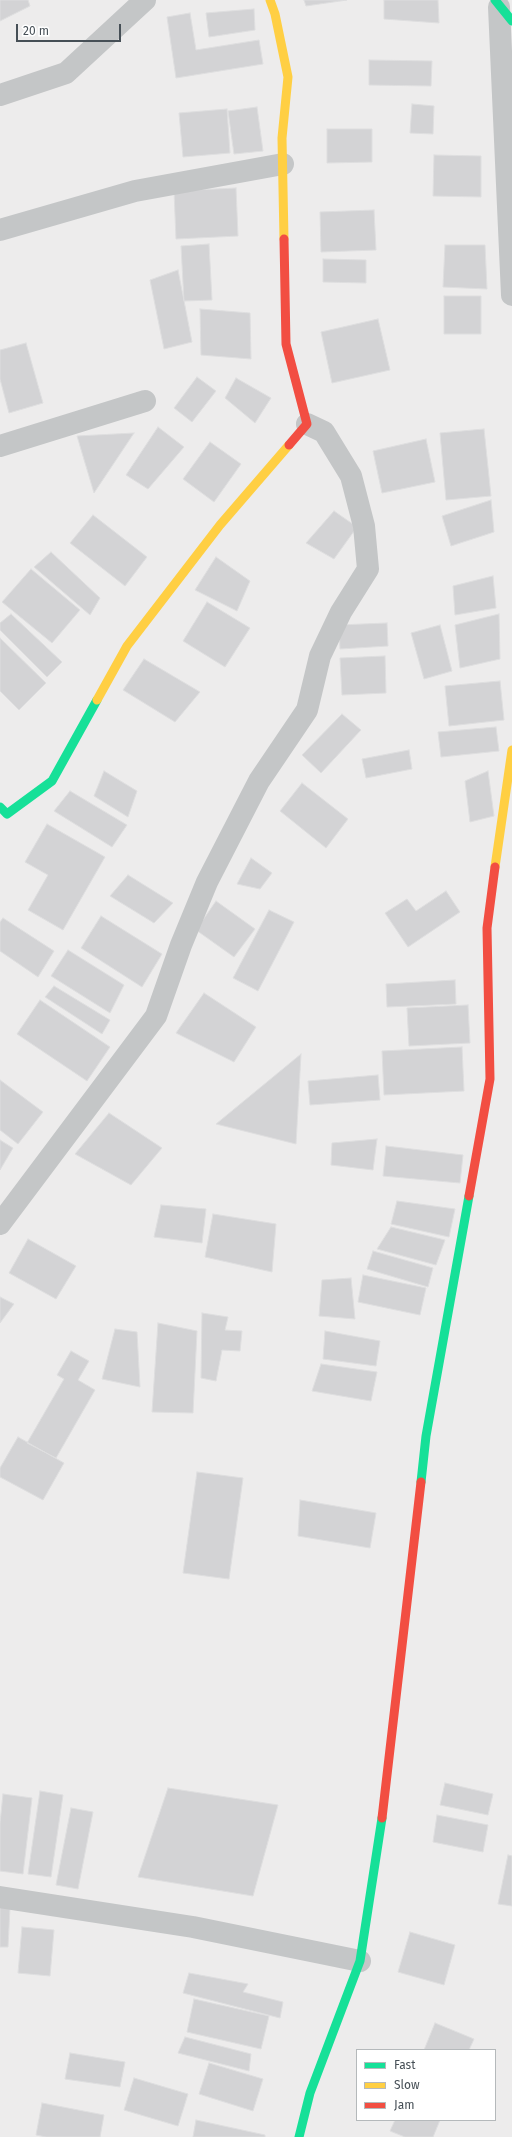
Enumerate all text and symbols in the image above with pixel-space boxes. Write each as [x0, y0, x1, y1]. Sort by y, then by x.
scale bar [18, 16, 123, 42]
text: 20 m [23, 24, 49, 38]
legend [356, 2049, 496, 2121]
text: Fast [394, 2058, 416, 2072]
text: Slow [394, 2078, 420, 2092]
text: Jam [394, 2098, 414, 2112]

